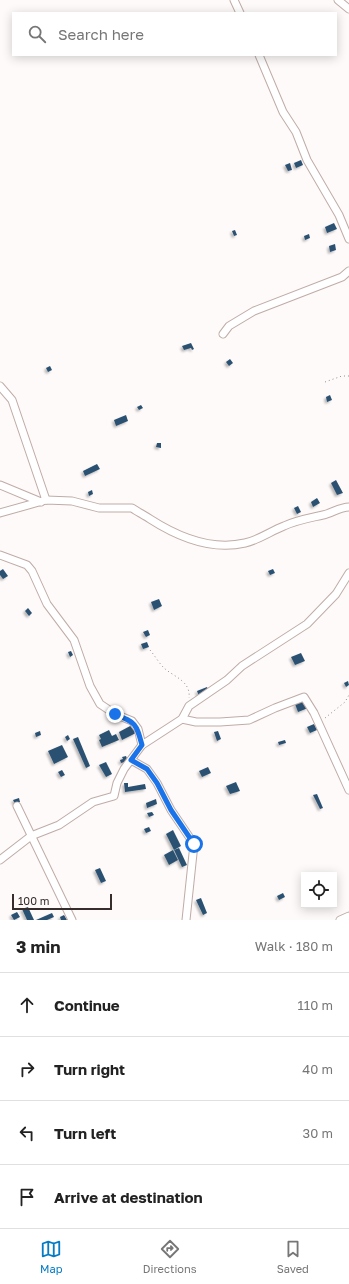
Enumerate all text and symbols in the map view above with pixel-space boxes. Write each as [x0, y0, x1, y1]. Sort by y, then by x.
search box [12, 12, 337, 56]
icon: search [26, 23, 48, 45]
text: Search here [58, 25, 144, 43]
route end [106, 705, 124, 723]
route start [185, 835, 203, 853]
map controls [301, 872, 337, 908]
button: locate [301, 872, 337, 908]
scale bar [12, 892, 112, 911]
text: 100 m [18, 894, 49, 907]
text: 3 min [16, 936, 60, 957]
text: Walk · 180 m [255, 938, 333, 954]
icon: ahead [16, 994, 38, 1016]
text: Continue [54, 996, 120, 1014]
text: 110 m [298, 997, 333, 1013]
icon: right [16, 1058, 38, 1080]
text: Turn right [54, 1060, 125, 1078]
text: 40 m [302, 1061, 333, 1077]
icon: left [16, 1122, 38, 1144]
text: Turn left [54, 1124, 116, 1142]
text: 30 m [303, 1125, 333, 1141]
icon: arrive [16, 1186, 38, 1208]
text: Arrive at destination [54, 1188, 203, 1206]
tab: Map [40, 1238, 63, 1275]
tab: Directions [143, 1238, 197, 1275]
tab: Saved [277, 1238, 309, 1275]

